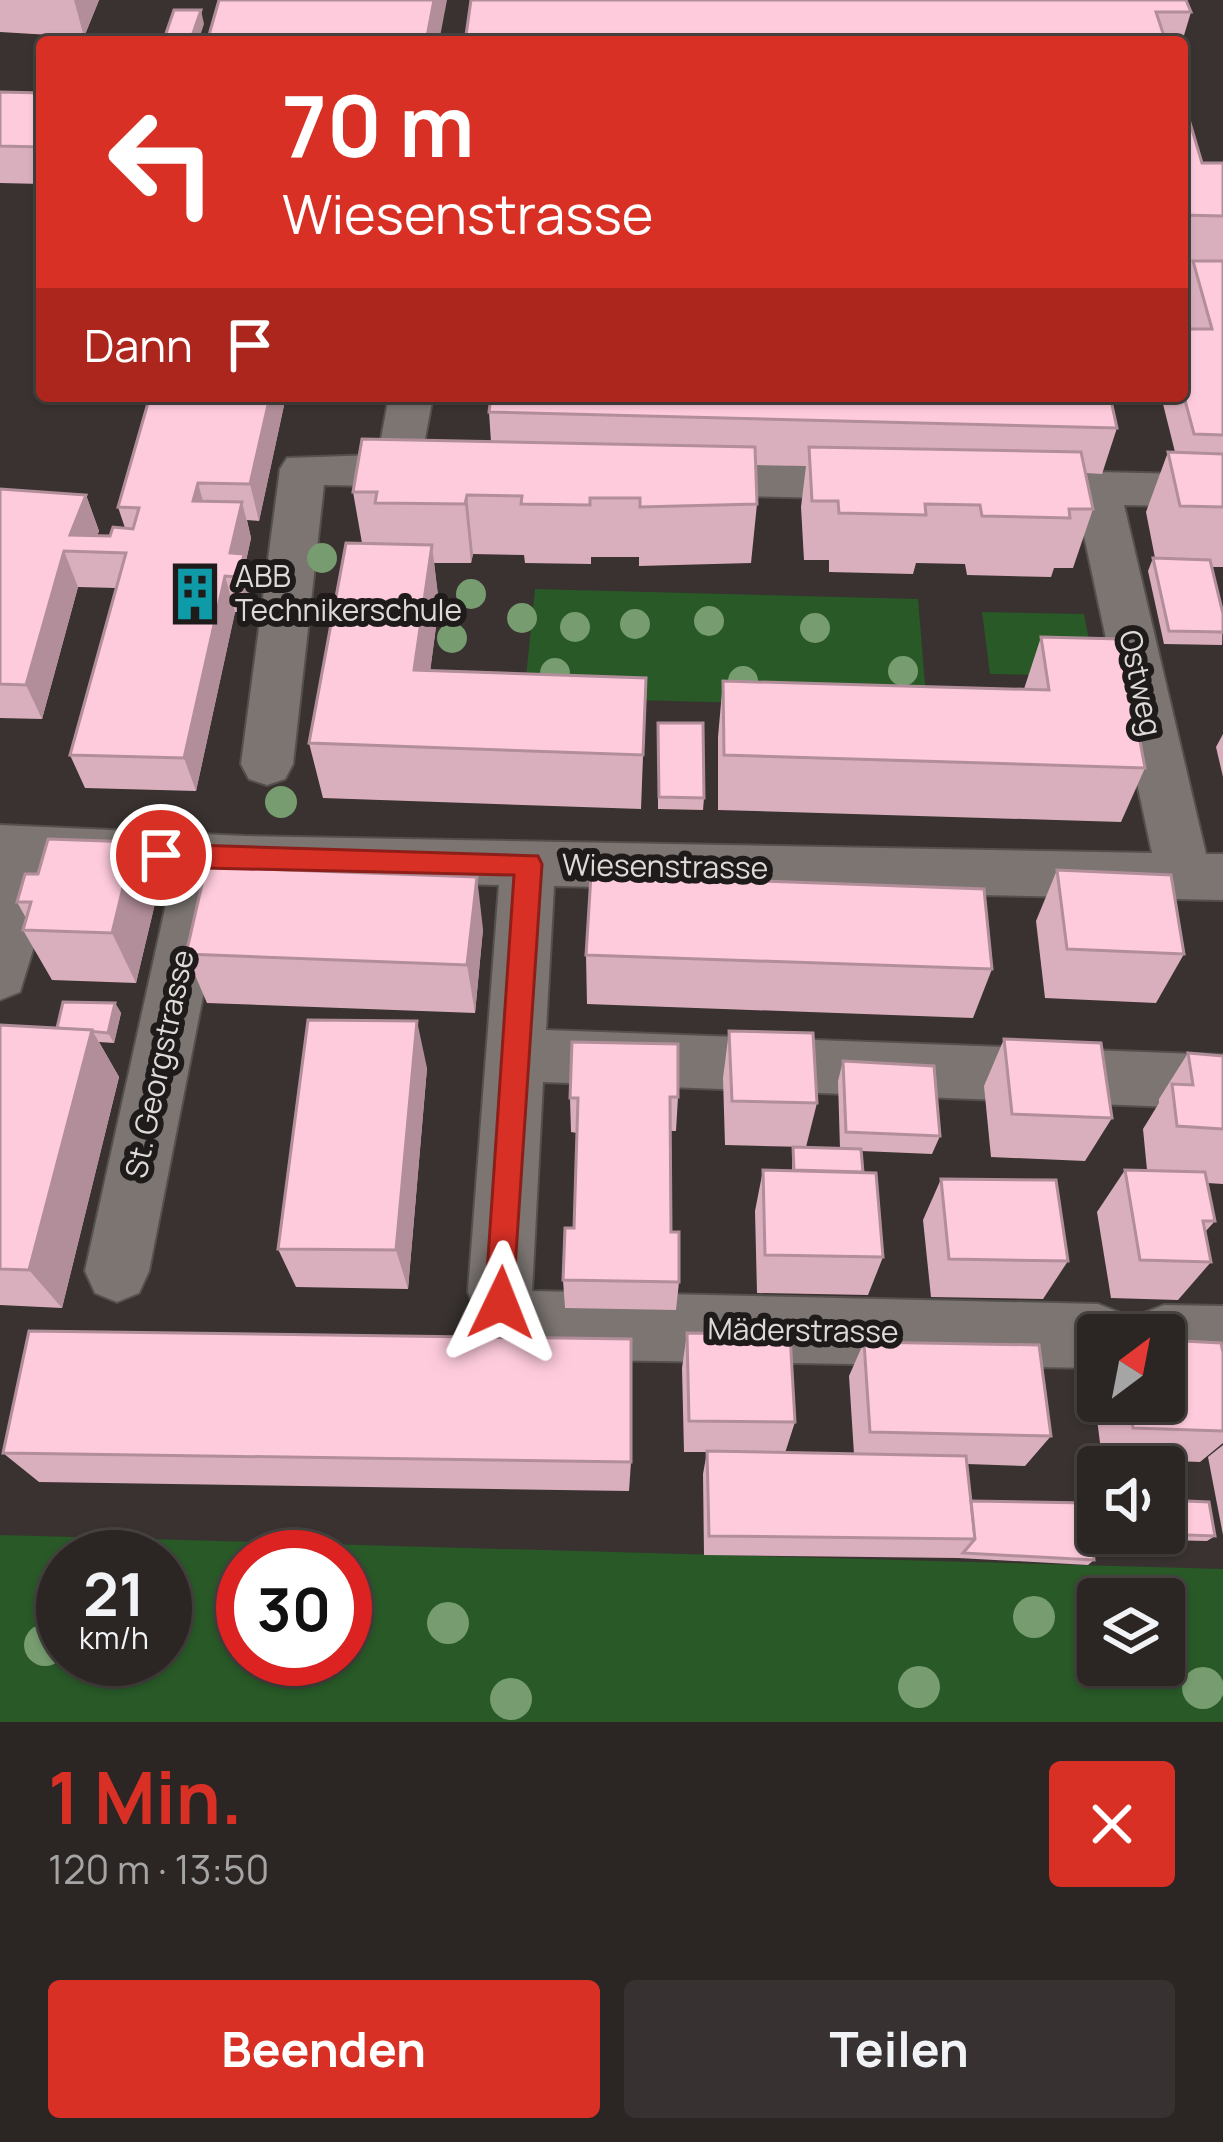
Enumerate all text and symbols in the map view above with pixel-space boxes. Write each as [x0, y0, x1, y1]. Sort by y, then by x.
text: 70 m [282, 67, 474, 182]
icon: left [84, 84, 240, 240]
text: Wiesenstrasse [282, 176, 653, 250]
icon: arrive [217, 312, 283, 378]
text: Dann [84, 314, 193, 376]
place label: ABB Technikerschule [235, 555, 462, 630]
building icon: ABB Technikerschule [166, 565, 224, 623]
street label: Ostweg [1110, 626, 1173, 739]
pin [110, 804, 212, 906]
icon: arrive [128, 822, 194, 888]
street label: Wiesenstrasse [562, 843, 769, 888]
street label: St. Georgstrasse [114, 946, 203, 1182]
position arrow [438, 1240, 564, 1366]
street label: Mäderstrasse [707, 1307, 899, 1352]
north arrow [1077, 1314, 1185, 1422]
map controls [1077, 1314, 1185, 1686]
button: sound [1077, 1446, 1185, 1554]
speed limit sign: 30 [216, 1530, 372, 1686]
text: 21 [83, 1552, 145, 1634]
button: layers [1077, 1578, 1185, 1686]
text: km/h [79, 1617, 149, 1658]
text: 1 Min. [48, 1747, 243, 1846]
button: close [1049, 1761, 1175, 1887]
text: 120 m · 13:50 [48, 1842, 269, 1896]
button: Beenden [48, 1980, 600, 2118]
button: Teilen [624, 1980, 1175, 2118]

